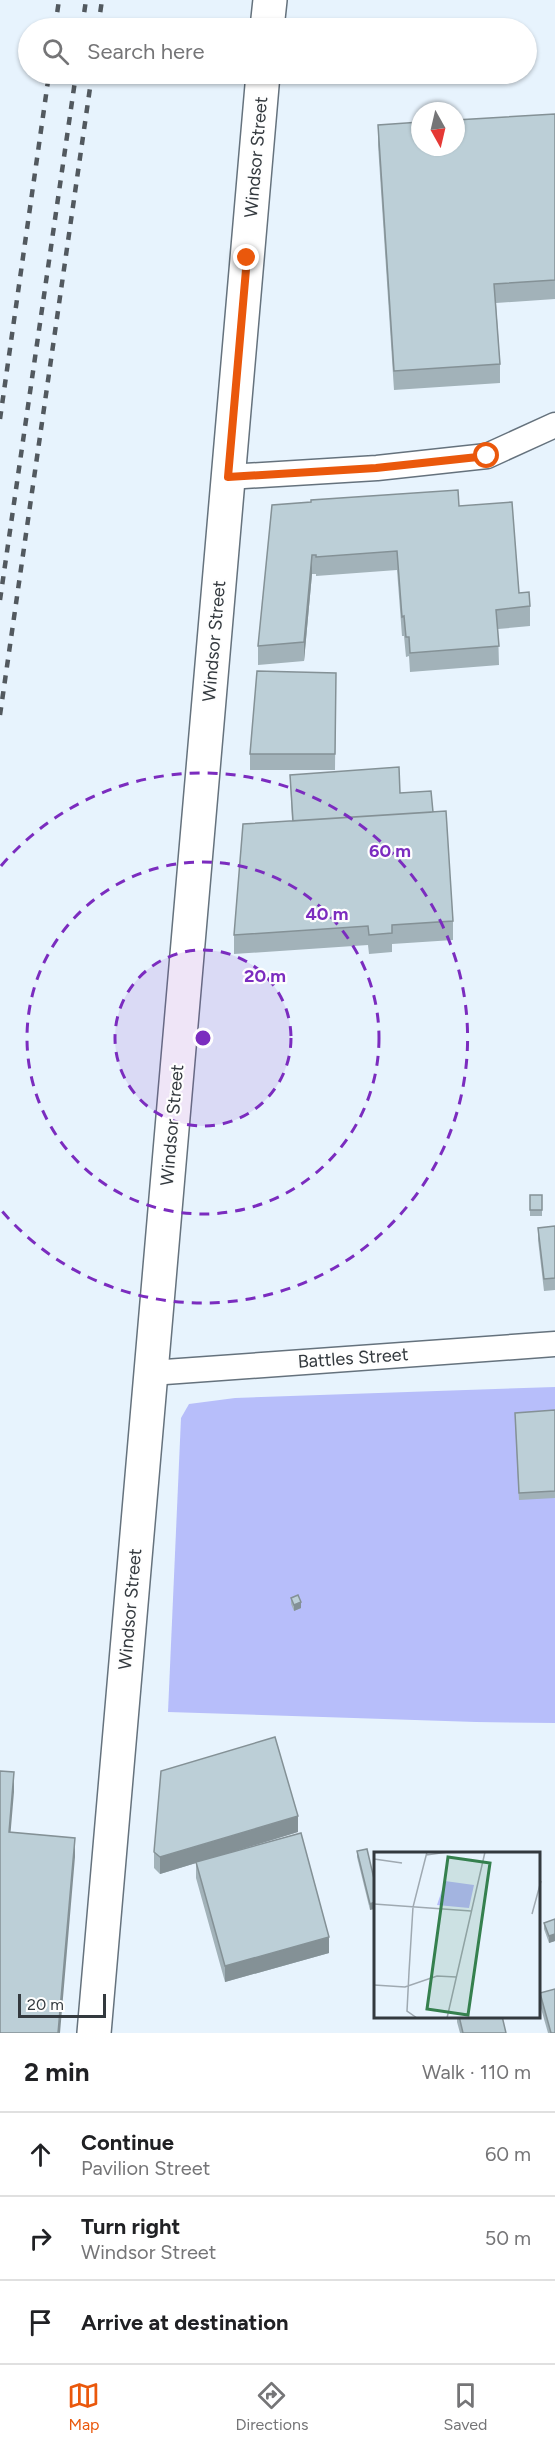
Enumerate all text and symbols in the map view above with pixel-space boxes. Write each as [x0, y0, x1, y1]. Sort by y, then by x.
search box [18, 18, 537, 84]
icon: search [39, 35, 72, 68]
text: Search here [87, 38, 205, 65]
street label: Windsor Street [240, 95, 272, 219]
north arrow [411, 102, 465, 156]
route end [233, 244, 259, 270]
route start [473, 442, 499, 468]
street label: Windsor Street [198, 579, 230, 703]
text: 60 m [369, 840, 411, 862]
text: 40 m [305, 903, 349, 925]
text: 20 m [244, 965, 286, 987]
centre of rings [193, 1028, 213, 1048]
street label: Windsor Street [156, 1063, 188, 1187]
street label: Battles Street [297, 1343, 409, 1373]
street label: Windsor Street [114, 1547, 146, 1671]
inset map [374, 1852, 540, 2018]
scale bar [18, 1991, 106, 2018]
text: 20 m [27, 1995, 64, 2014]
text: 2 min [24, 2056, 90, 2088]
text: Walk · 110 m [422, 2060, 531, 2084]
text: Continue [81, 2129, 174, 2156]
icon: ahead [24, 2138, 57, 2171]
text: 60 m [485, 2142, 531, 2166]
text: Pavilion Street [81, 2156, 210, 2180]
text: Turn right [81, 2213, 180, 2240]
icon: right [24, 2222, 57, 2255]
text: 50 m [485, 2226, 531, 2250]
text: Windsor Street [81, 2240, 216, 2264]
icon: arrive [24, 2306, 57, 2339]
text: Arrive at destination [81, 2309, 289, 2336]
tab: Map [67, 2379, 100, 2434]
tab: Directions [235, 2379, 308, 2434]
tab: Saved [443, 2379, 488, 2434]

